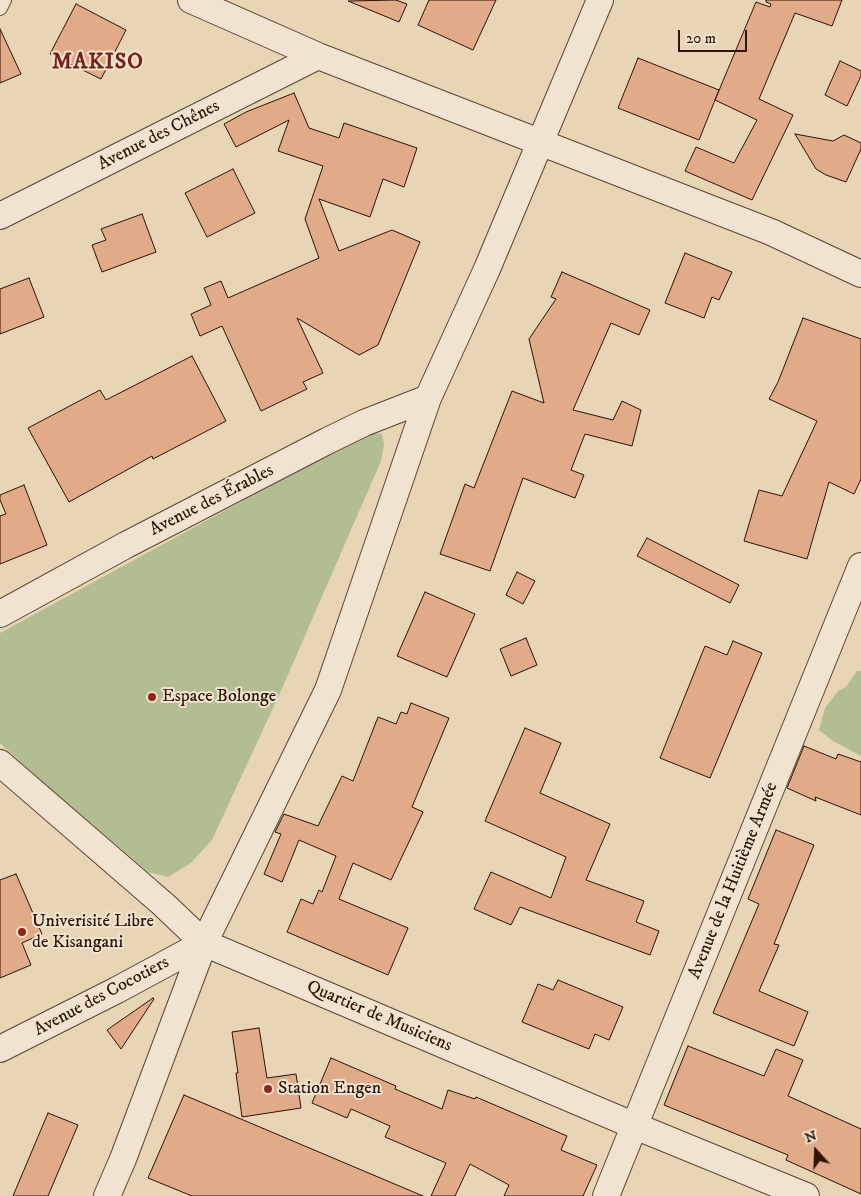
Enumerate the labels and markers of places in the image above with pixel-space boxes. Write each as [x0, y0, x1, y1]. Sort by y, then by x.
place label: Espace Bolonge [162, 686, 276, 708]
marker: Espace Bolonge [146, 691, 158, 703]
place label: Univerisité Libre de Kisangani [32, 911, 154, 954]
marker: Univerisité Libre de Kisangani [16, 926, 28, 938]
place label: Station Engen [278, 1078, 381, 1100]
marker: Station Engen [262, 1083, 274, 1095]

